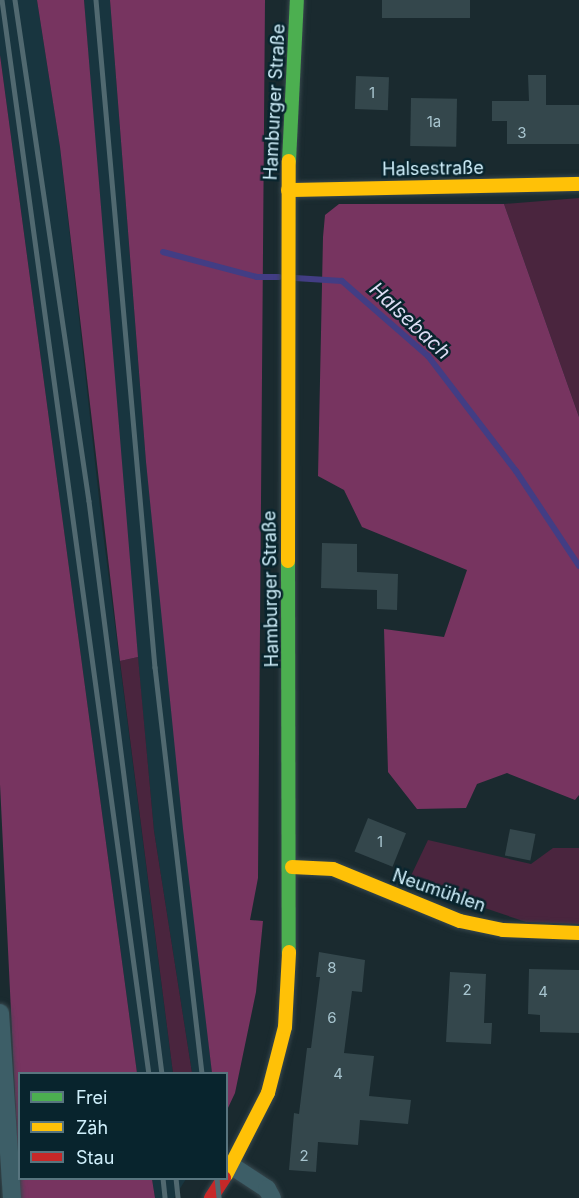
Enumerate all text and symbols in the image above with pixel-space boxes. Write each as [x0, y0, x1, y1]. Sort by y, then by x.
street label: Hamburger Straße [260, 23, 290, 181]
house number: 1 [369, 84, 375, 102]
house number: 1a [427, 113, 441, 131]
house number: 3 [517, 124, 527, 142]
street label: Halsestraße [382, 157, 484, 181]
water label: Halsebach [365, 277, 455, 365]
street label: Hamburger Straße [259, 510, 283, 668]
house number: 1 [377, 833, 383, 851]
street label: Neumühlen [390, 865, 488, 917]
house number: 8 [327, 959, 337, 977]
house number: 2 [462, 981, 472, 999]
house number: 4 [538, 983, 548, 1001]
house number: 6 [327, 1009, 337, 1027]
house number: 4 [333, 1065, 343, 1083]
legend [18, 1072, 228, 1180]
text: Frei [76, 1087, 107, 1108]
text: Zäh [76, 1117, 108, 1138]
text: Stau [76, 1147, 114, 1168]
house number: 2 [299, 1147, 309, 1165]

